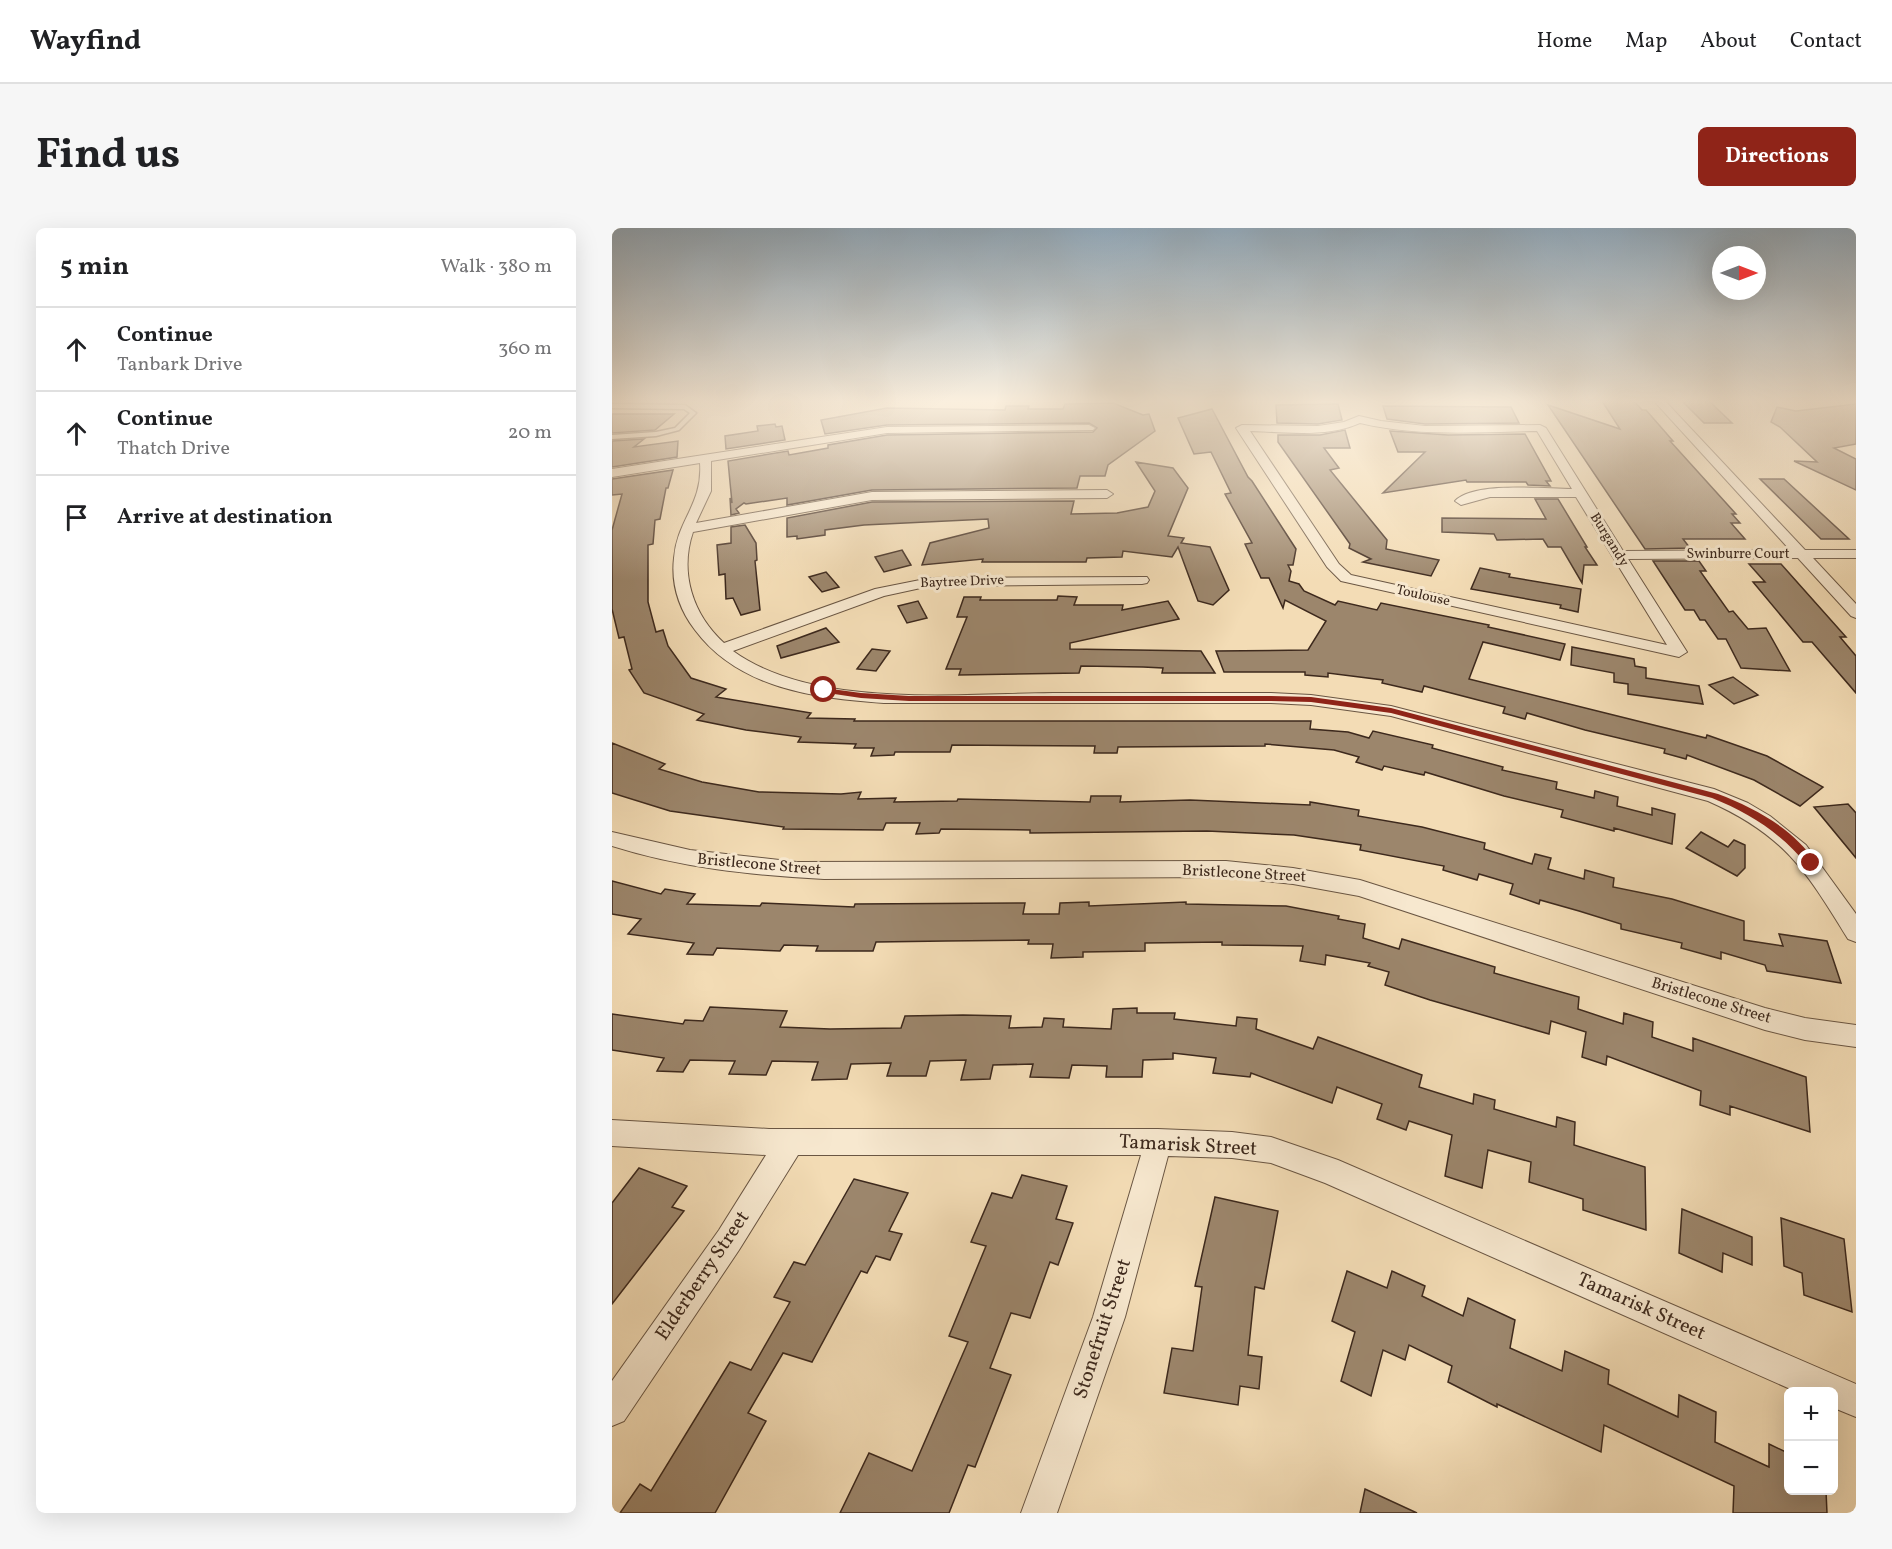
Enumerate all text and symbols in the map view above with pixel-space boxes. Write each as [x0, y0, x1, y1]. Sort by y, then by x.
text: Wayfind [30, 22, 141, 61]
text: Home [1537, 27, 1592, 56]
text: Map [1625, 27, 1667, 56]
text: About [1700, 27, 1757, 56]
text: Contact [1790, 27, 1862, 56]
text: Find us [36, 127, 180, 186]
button: Directions [1698, 127, 1856, 186]
north arrow [1712, 246, 1766, 300]
text: 5 min [60, 249, 129, 285]
text: Walk · 380 m [440, 253, 552, 281]
text: Continue [117, 320, 213, 351]
icon: ahead [60, 333, 93, 366]
text: 360 m [498, 335, 552, 363]
text: Tanbark Drive [117, 351, 242, 379]
text: Continue [117, 404, 213, 435]
icon: ahead [60, 417, 93, 450]
text: 20 m [508, 419, 552, 447]
text: Thatch Drive [117, 435, 230, 463]
icon: arrive [60, 501, 93, 534]
text: Arrive at destination [117, 502, 333, 533]
street label: Burgandy [1585, 509, 1633, 571]
street label: Swinburre Court [1686, 545, 1790, 564]
street label: Baytree Drive [920, 571, 1005, 593]
street label: Toulouse [1394, 581, 1452, 611]
route start [810, 676, 836, 702]
street label: Bristlecone Street [696, 849, 822, 881]
route end [1797, 849, 1823, 875]
street label: Bristlecone Street [1181, 860, 1307, 888]
street label: Bristlecone Street [1648, 972, 1774, 1030]
street label: Tamarisk Street [1118, 1128, 1258, 1164]
street label: Elderberry Street [649, 1206, 757, 1346]
street label: Stonefruit Street [1067, 1255, 1139, 1403]
street label: Tamarisk Street [1572, 1266, 1710, 1348]
map controls [1784, 1387, 1838, 1495]
button: + [1784, 1387, 1838, 1441]
button: − [1784, 1441, 1838, 1495]

